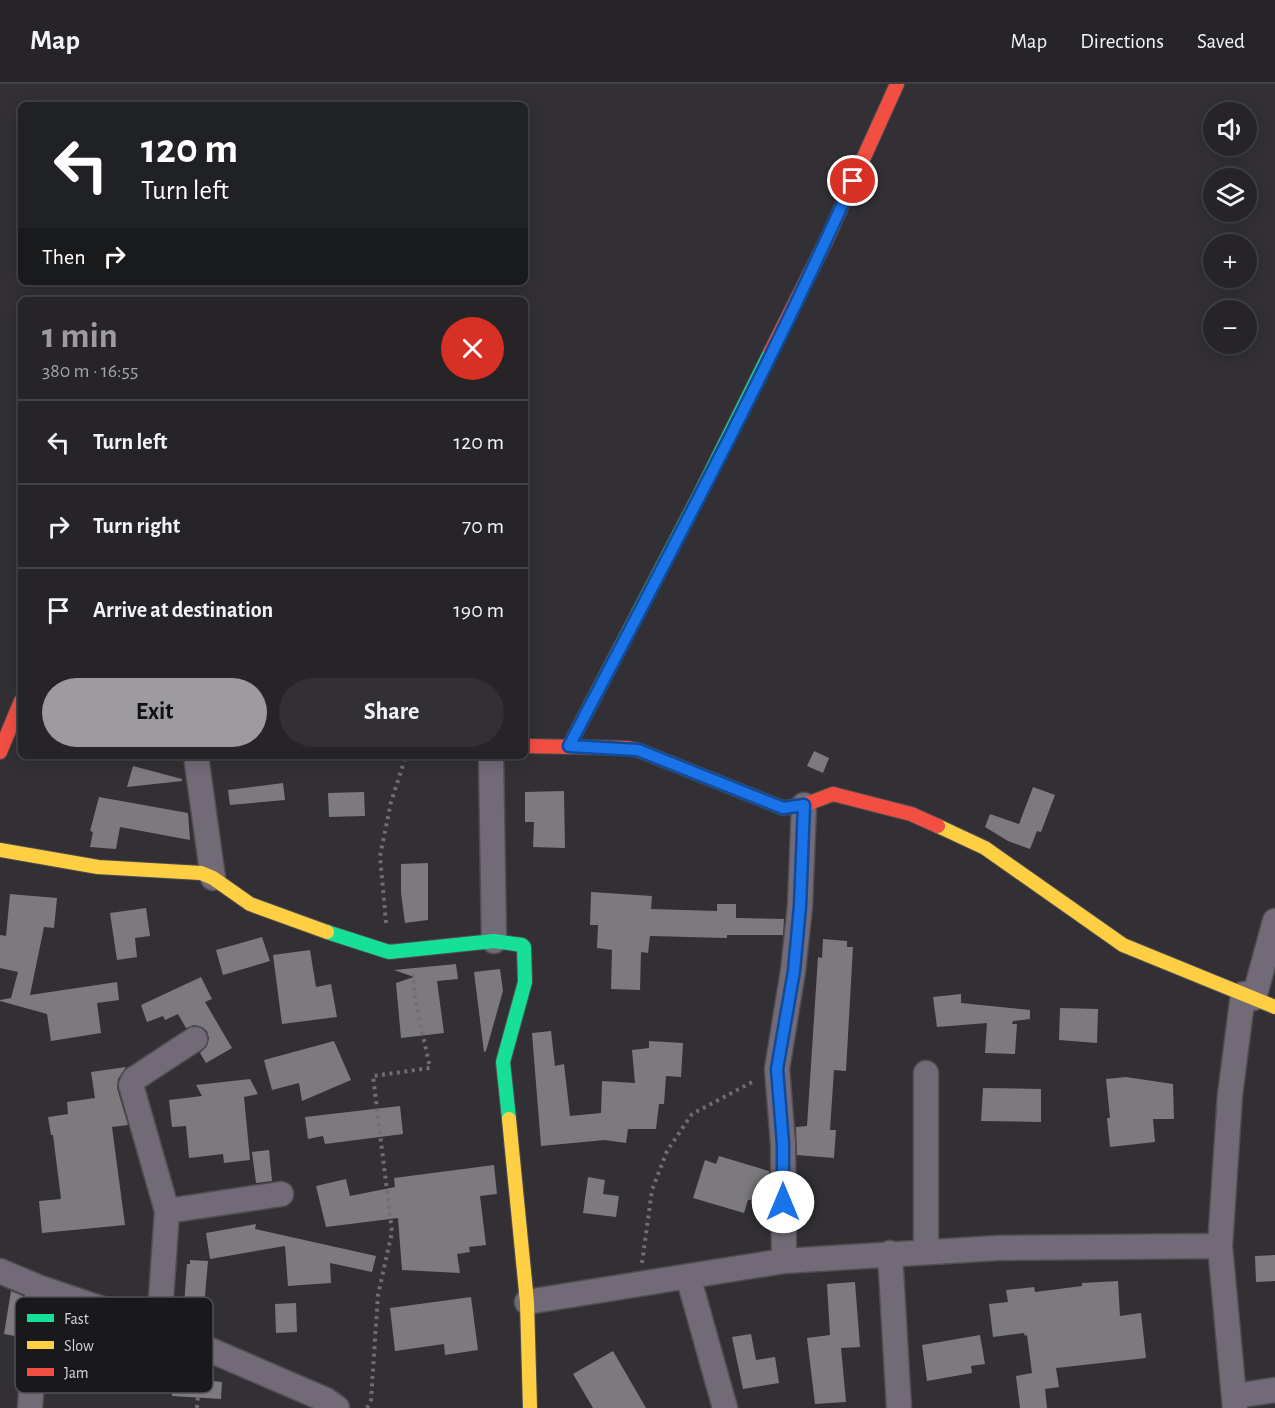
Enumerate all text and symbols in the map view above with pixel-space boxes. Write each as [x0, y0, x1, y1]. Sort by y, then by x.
text: Map [30, 27, 80, 55]
text: Map [1011, 31, 1047, 52]
text: Directions [1080, 31, 1164, 52]
text: Saved [1197, 31, 1245, 52]
map controls [1203, 102, 1257, 354]
button: sound [1203, 102, 1257, 156]
icon: left [42, 126, 120, 204]
text: 120 m [141, 128, 238, 170]
pin [827, 155, 878, 206]
icon: arrive [836, 164, 869, 197]
button: layers [1203, 168, 1257, 222]
text: Turn left [141, 177, 229, 204]
button: + [1203, 234, 1257, 288]
icon: right [98, 240, 131, 273]
text: Then [42, 246, 86, 268]
button: − [1203, 300, 1257, 354]
button: close [441, 317, 504, 380]
text: 1 min [42, 318, 118, 354]
text: 380 m · 16:55 [42, 361, 138, 381]
icon: left [42, 426, 75, 459]
text: Turn left [93, 431, 167, 453]
text: 120 m [454, 431, 504, 453]
icon: right [42, 510, 75, 543]
text: Turn right [93, 515, 180, 537]
text: 70 m [462, 515, 504, 537]
icon: arrive [42, 594, 75, 627]
text: Arrive at destination [93, 599, 273, 621]
text: 190 m [453, 599, 504, 621]
button: Exit [42, 678, 267, 747]
button: Share [279, 678, 504, 747]
position arrow [751, 1170, 815, 1234]
legend [15, 1297, 213, 1393]
text: Fast [64, 1311, 89, 1327]
text: Slow [64, 1338, 94, 1354]
text: Jam [64, 1365, 89, 1381]

